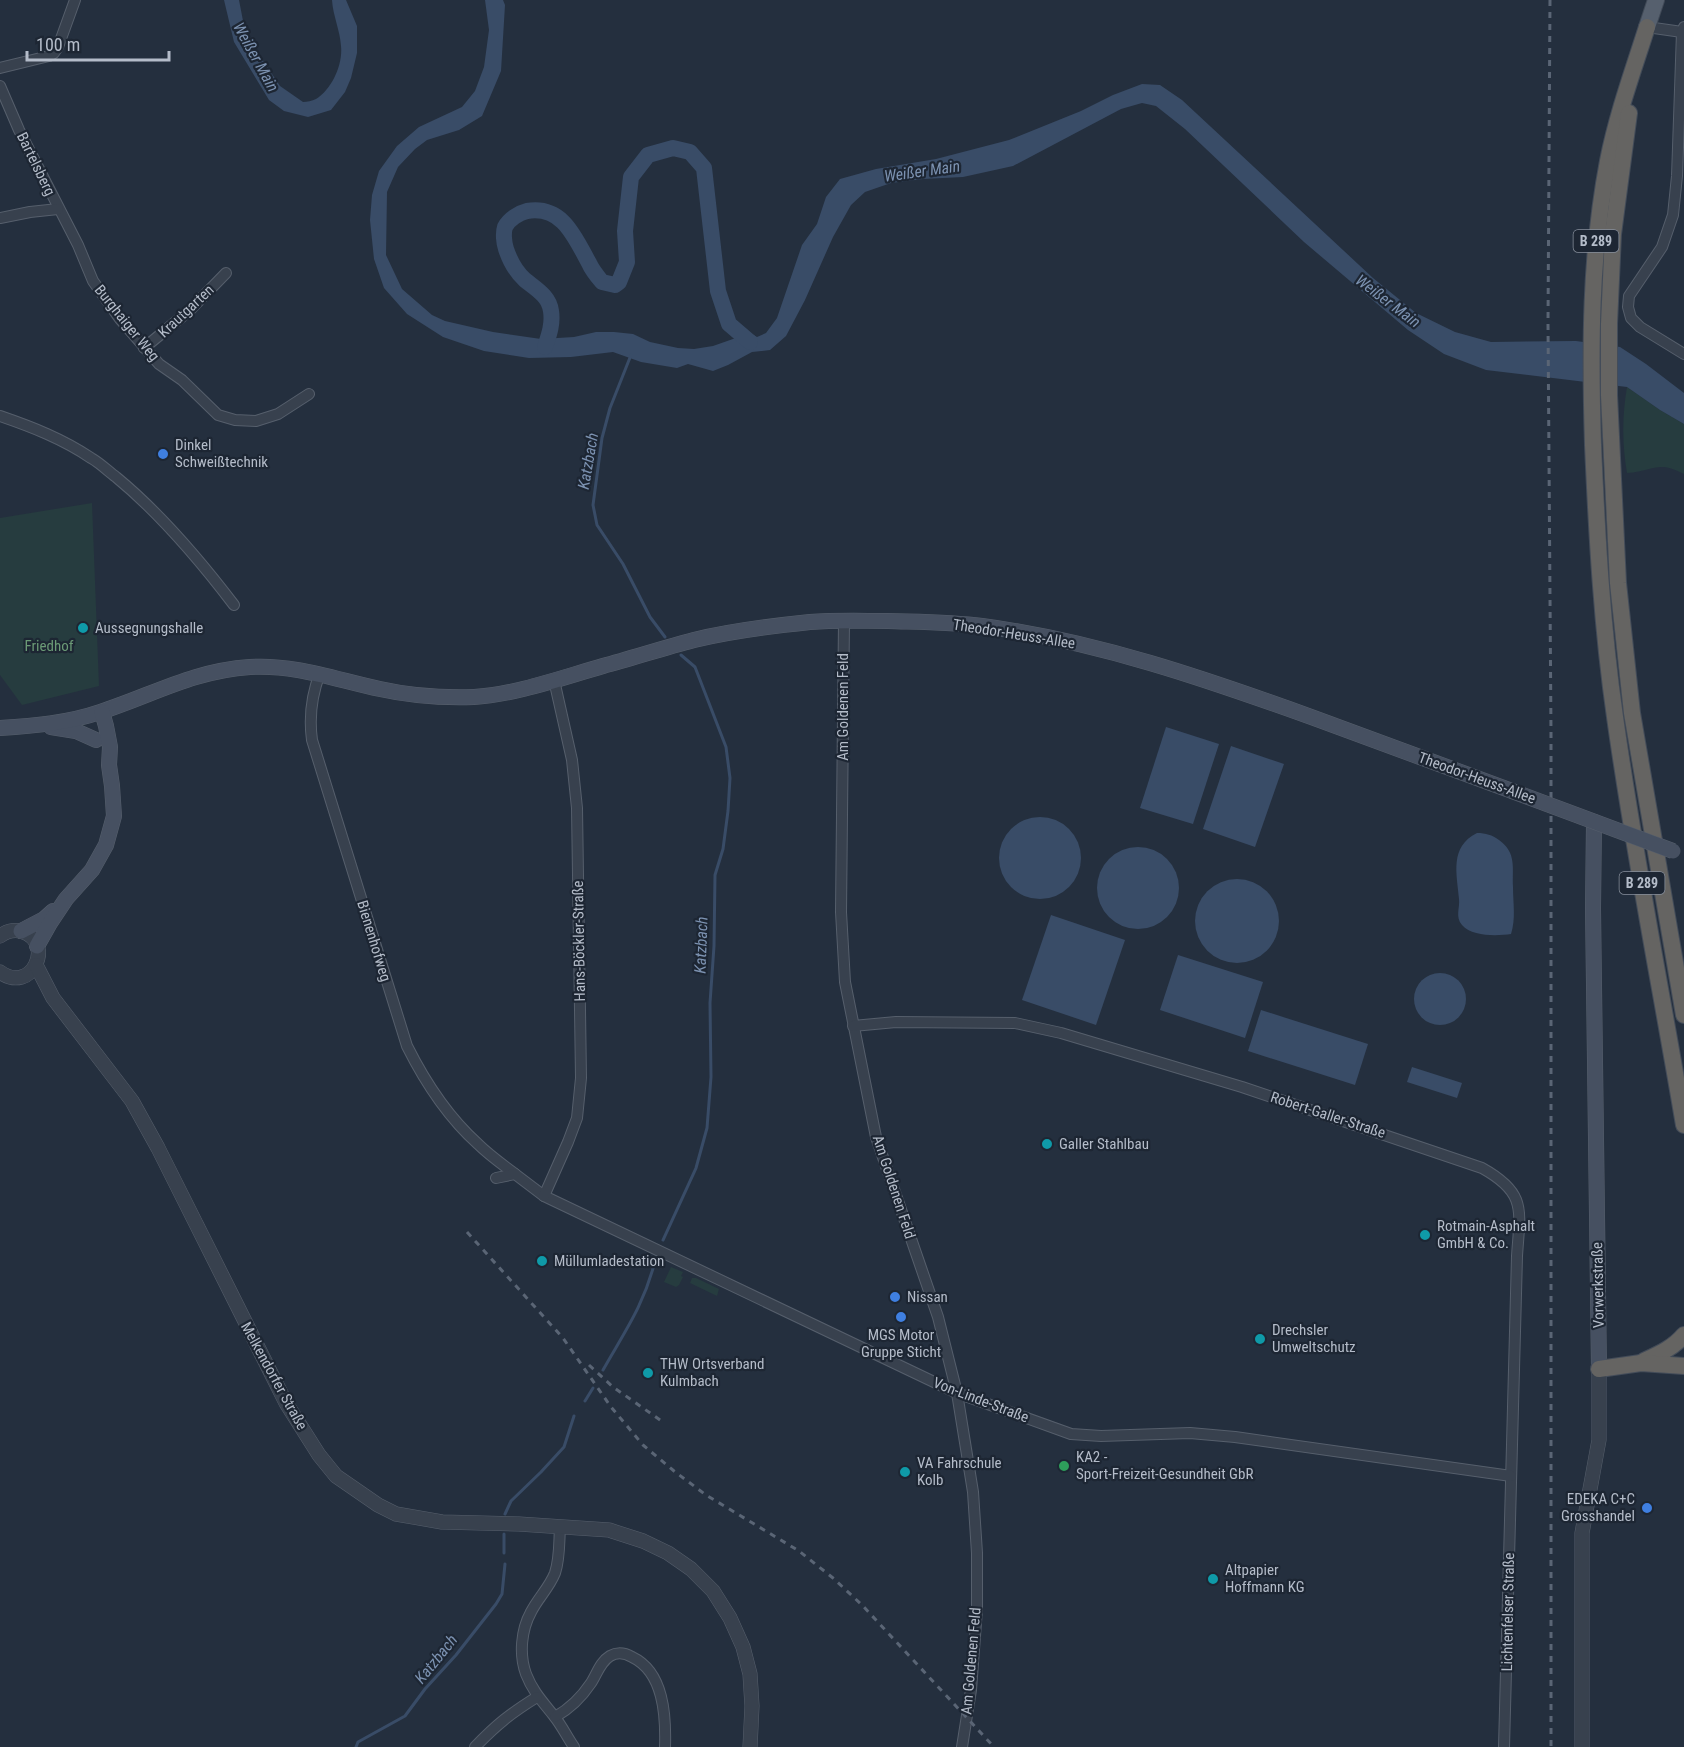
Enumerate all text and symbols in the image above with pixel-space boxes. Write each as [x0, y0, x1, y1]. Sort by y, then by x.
water label: Weißer Main [229, 19, 283, 95]
scale bar [27, 24, 170, 62]
text: 100 m [36, 34, 80, 55]
street label: Bartelsberg [13, 129, 59, 199]
water label: Weißer Main [883, 156, 961, 186]
road number: B 289 [1574, 230, 1618, 252]
water label: Weißer Main [1352, 270, 1424, 332]
street label: Burghaiger Weg [91, 281, 163, 365]
street label: Krautgarten [154, 281, 218, 341]
water label: Katzbach [574, 431, 602, 491]
place label: Dinkel Schweißtechnik [175, 436, 268, 471]
marker: Dinkel Schweißtechnik [156, 447, 170, 461]
street label: Theodor-Heuss-Allee [952, 615, 1076, 653]
place label: Aussegnungshalle [95, 619, 203, 637]
marker: Aussegnungshalle [76, 621, 90, 635]
park label: Friedhof [24, 637, 74, 655]
street label: Am Goldenen Feld [834, 653, 852, 761]
street label: Theodor-Heuss-Allee [1416, 748, 1538, 808]
road number: B 289 [1620, 872, 1664, 894]
street label: Hans-Böckler-Straße [569, 880, 589, 1002]
street label: Bienenhofweg [353, 898, 395, 984]
water label: Katzbach [691, 916, 711, 974]
street label: Robert-Galler-Straße [1268, 1088, 1388, 1142]
street label: Am Goldenen Feld [869, 1133, 919, 1241]
place label: Galler Stahlbau [1059, 1135, 1149, 1153]
marker: Galler Stahlbau [1040, 1137, 1054, 1151]
place label: Rotmain-Asphalt GmbH & Co. [1437, 1217, 1535, 1252]
marker: Rotmain-Asphalt GmbH & Co. [1418, 1228, 1432, 1242]
street label: Vorwerkstraße [1588, 1242, 1608, 1328]
place label: Müllumladestation [554, 1252, 664, 1270]
marker: Müllumladestation [535, 1254, 549, 1268]
place label: Nissan [907, 1288, 948, 1306]
marker: Nissan [888, 1290, 902, 1304]
marker: MGS Motor Gruppe Sticht [894, 1310, 908, 1324]
street label: Melkendorfer Straße [237, 1319, 311, 1433]
place label: Drechsler Umweltschutz [1272, 1321, 1356, 1356]
place label: MGS Motor Gruppe Sticht [861, 1326, 941, 1361]
marker: Drechsler Umweltschutz [1253, 1332, 1267, 1346]
place label: THW Ortsverband Kulmbach [660, 1355, 764, 1390]
marker: THW Ortsverband Kulmbach [641, 1366, 655, 1380]
street label: Von-Linde-Straße [931, 1373, 1031, 1427]
place label: KA2 - Sport-Freizeit-Gesundheit GbR [1076, 1448, 1253, 1483]
place label: VA Fahrschule Kolb [917, 1454, 1002, 1489]
marker: KA2 - Sport-Freizeit-Gesundheit GbR [1057, 1459, 1071, 1473]
marker: VA Fahrschule Kolb [898, 1465, 912, 1479]
place label: EDEKA C+C Grosshandel [1561, 1490, 1635, 1525]
marker: EDEKA C+C Grosshandel [1640, 1501, 1654, 1515]
street label: Lichtenfelser Straße [1498, 1552, 1518, 1672]
place label: Altpapier Hoffmann KG [1225, 1561, 1305, 1596]
marker: Altpapier Hoffmann KG [1206, 1572, 1220, 1586]
street label: Am Goldenen Feld [957, 1607, 985, 1715]
water label: Katzbach [411, 1631, 461, 1687]

